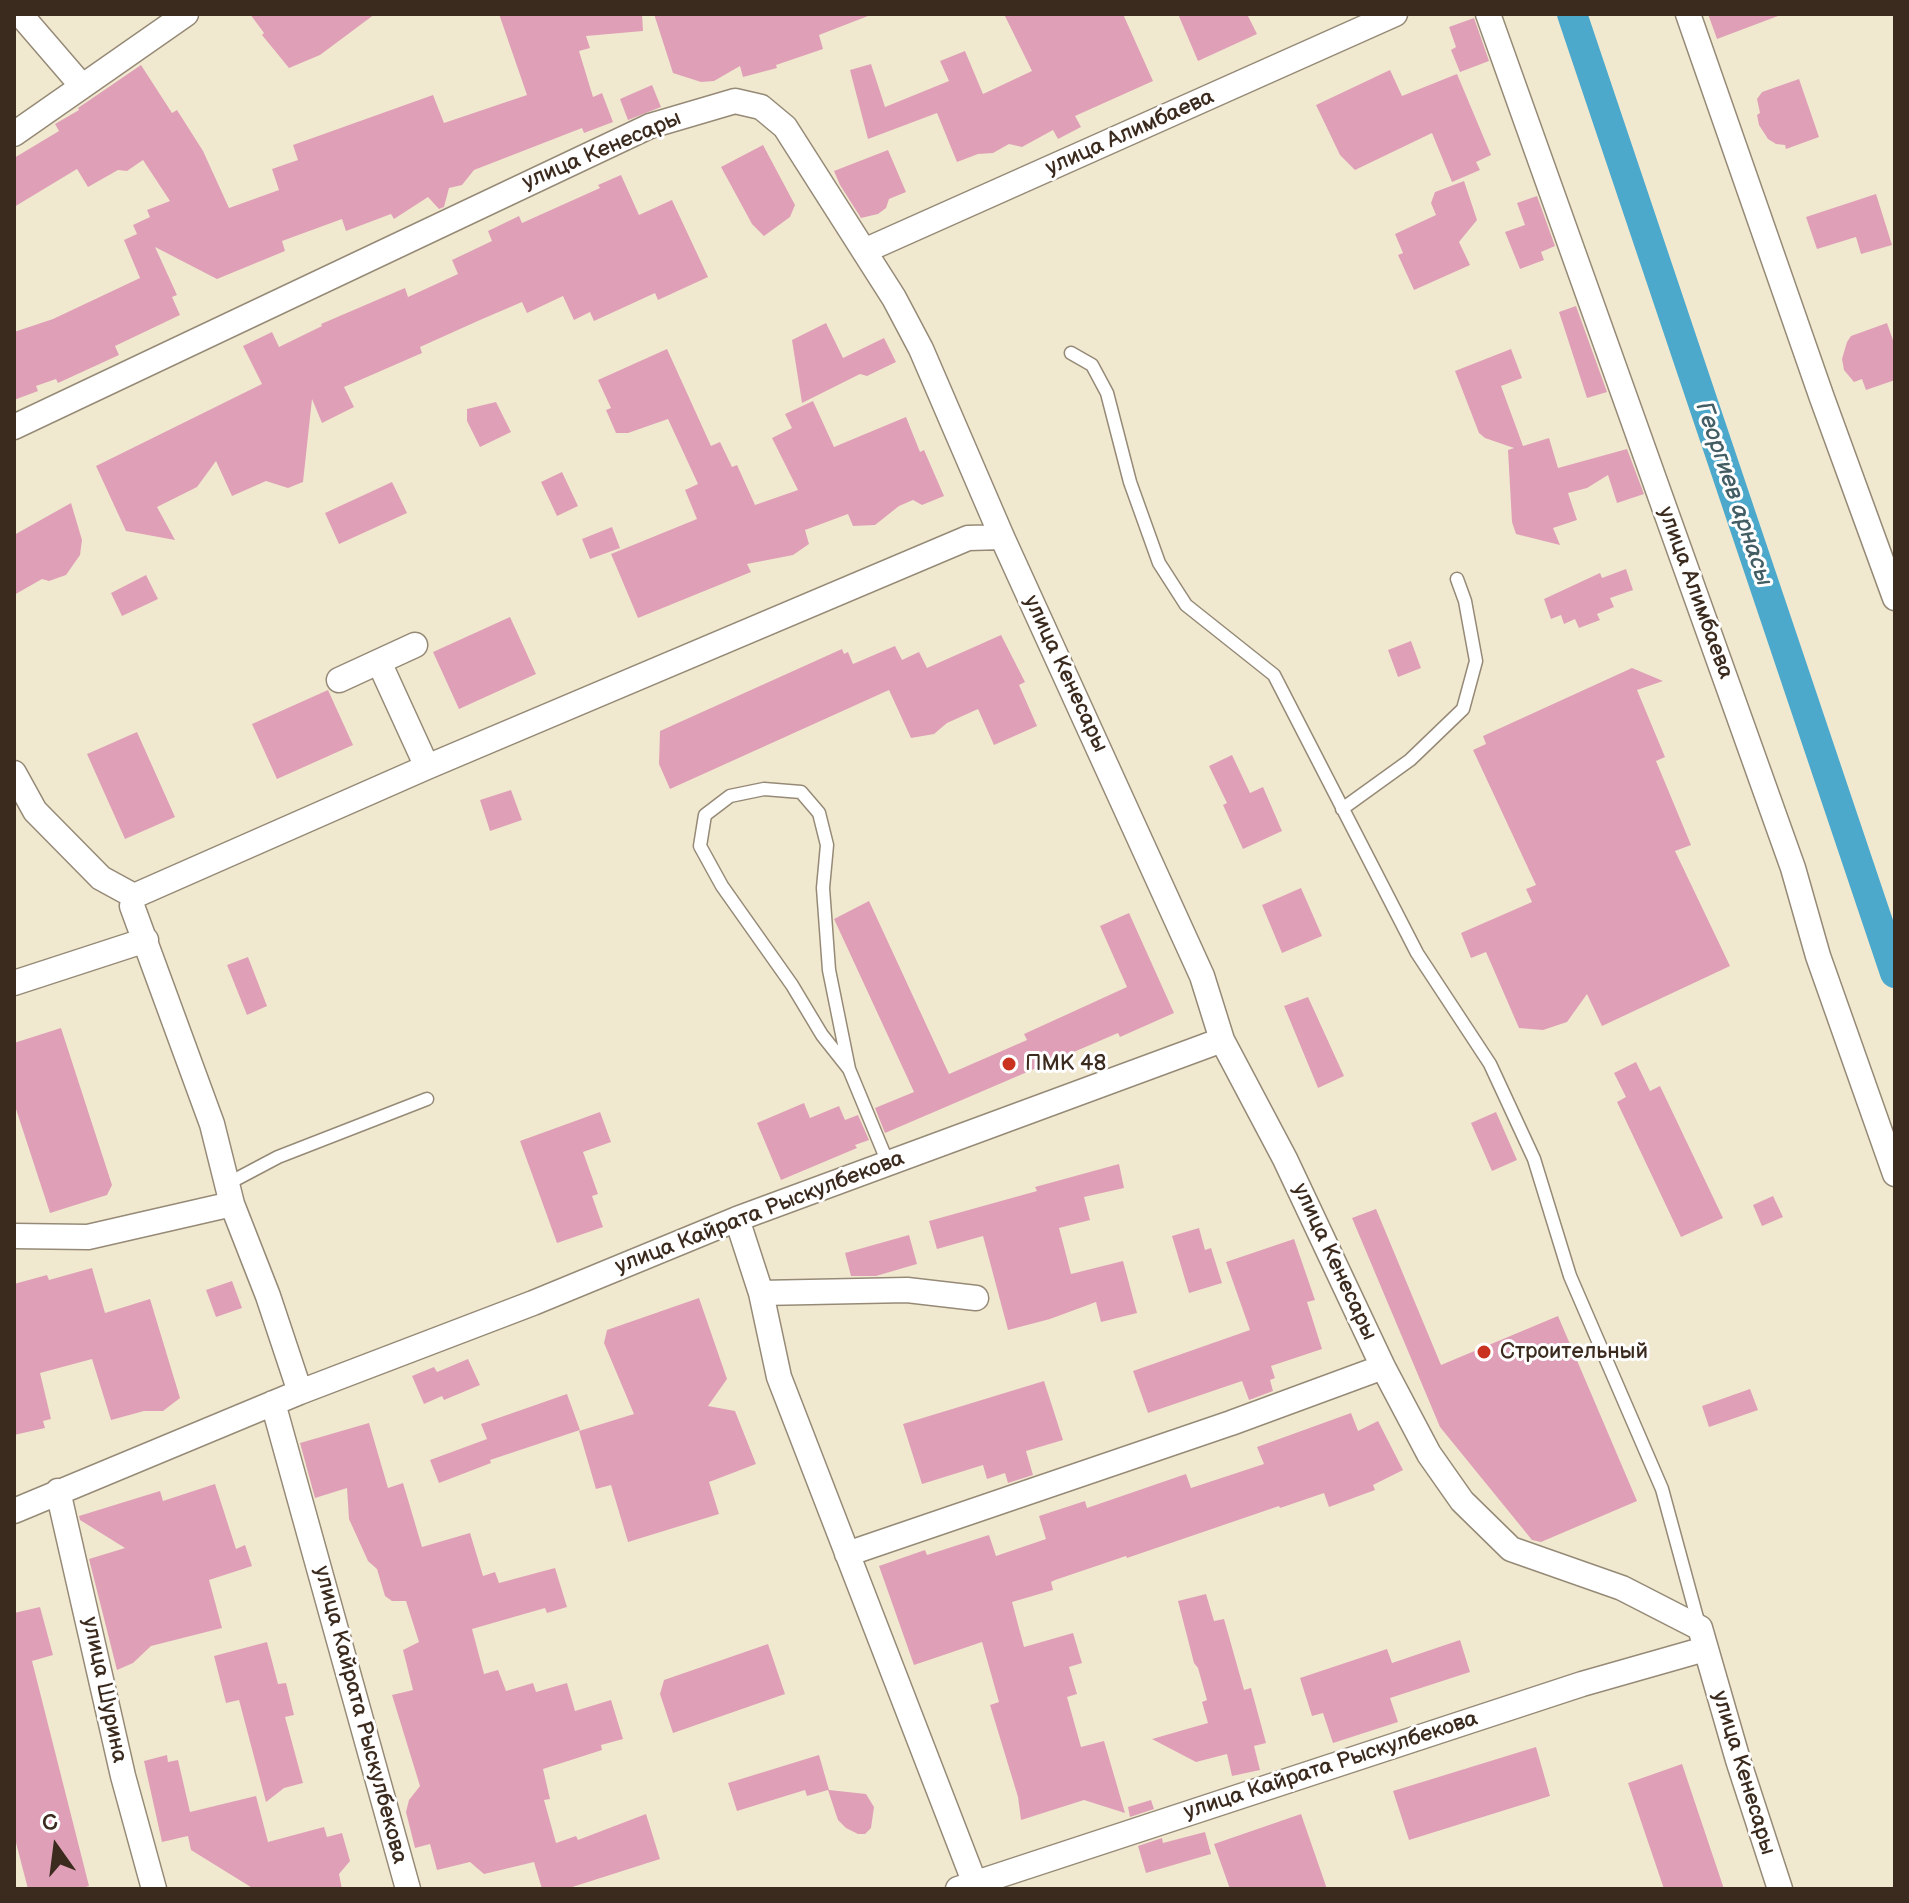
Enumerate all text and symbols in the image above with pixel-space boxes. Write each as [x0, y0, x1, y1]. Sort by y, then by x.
street label: улица Алимбаева [1042, 84, 1218, 182]
street label: улица Кенесары [519, 106, 685, 196]
water label: Георгиев арнасы [1688, 398, 1778, 590]
street label: улица Алимбаева [1652, 503, 1738, 683]
street label: улица Кенесары [1017, 591, 1113, 757]
place label: ПМК 48 [1025, 1051, 1106, 1077]
marker: ПМК 48 [1000, 1055, 1018, 1073]
street label: улица Кайрата Рыскулбекова [612, 1146, 908, 1280]
street label: улица Кенесары [1286, 1179, 1382, 1345]
place label: Строительный [1500, 1339, 1648, 1365]
marker: Строительный [1475, 1343, 1493, 1361]
street label: улица Кайрата Рыскулбекова [307, 1563, 413, 1867]
street label: улица Шурина [76, 1615, 132, 1765]
street label: улица Кенесары [1706, 1688, 1780, 1858]
street label: улица Кайрата Рыскулбекова [1181, 1706, 1481, 1826]
north arrow [16, 1807, 96, 1887]
text: С [39, 1808, 61, 1838]

